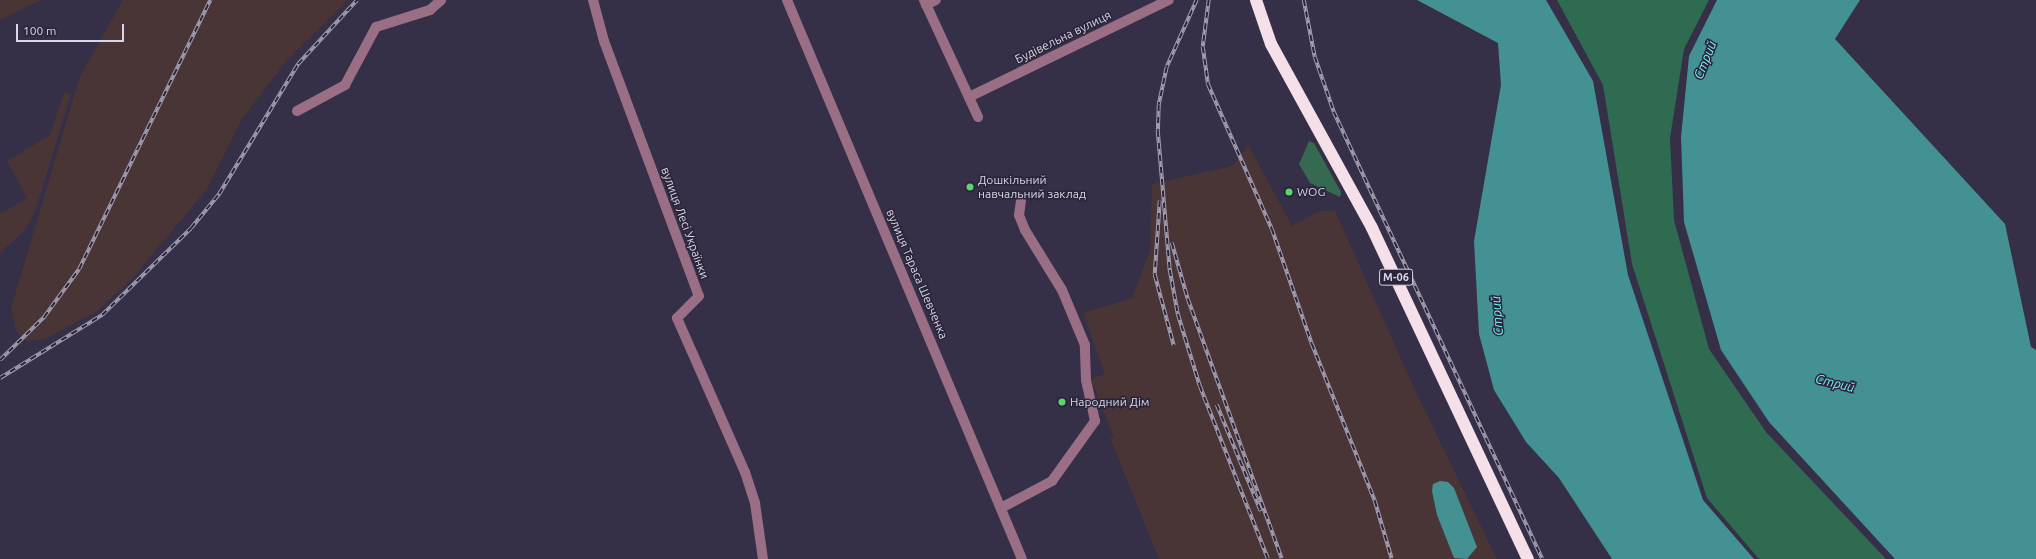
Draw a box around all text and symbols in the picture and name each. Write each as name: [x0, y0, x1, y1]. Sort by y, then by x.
street label: Будівельна вулиця: [1013, 7, 1113, 67]
scale bar: [18, 16, 126, 42]
text: 100 m: [23, 24, 56, 37]
water label: Стрий: [1690, 39, 1720, 81]
street label: вулиця Лесі Українки: [658, 165, 712, 281]
place label: Дошкільний навчальний заклад: [978, 173, 1086, 201]
marker: Дошкільний навчальний заклад: [965, 182, 975, 192]
place label: WOG: [1297, 185, 1325, 199]
marker: WOG: [1284, 187, 1294, 197]
street label: вулиця Тараса Шевченка: [883, 207, 951, 341]
road number: М-06: [1379, 268, 1413, 286]
water label: Стрий: [1488, 296, 1506, 336]
water label: Стрий: [1814, 371, 1856, 395]
place label: Народний Дім: [1070, 395, 1150, 409]
marker: Народний Дім: [1057, 397, 1067, 407]

